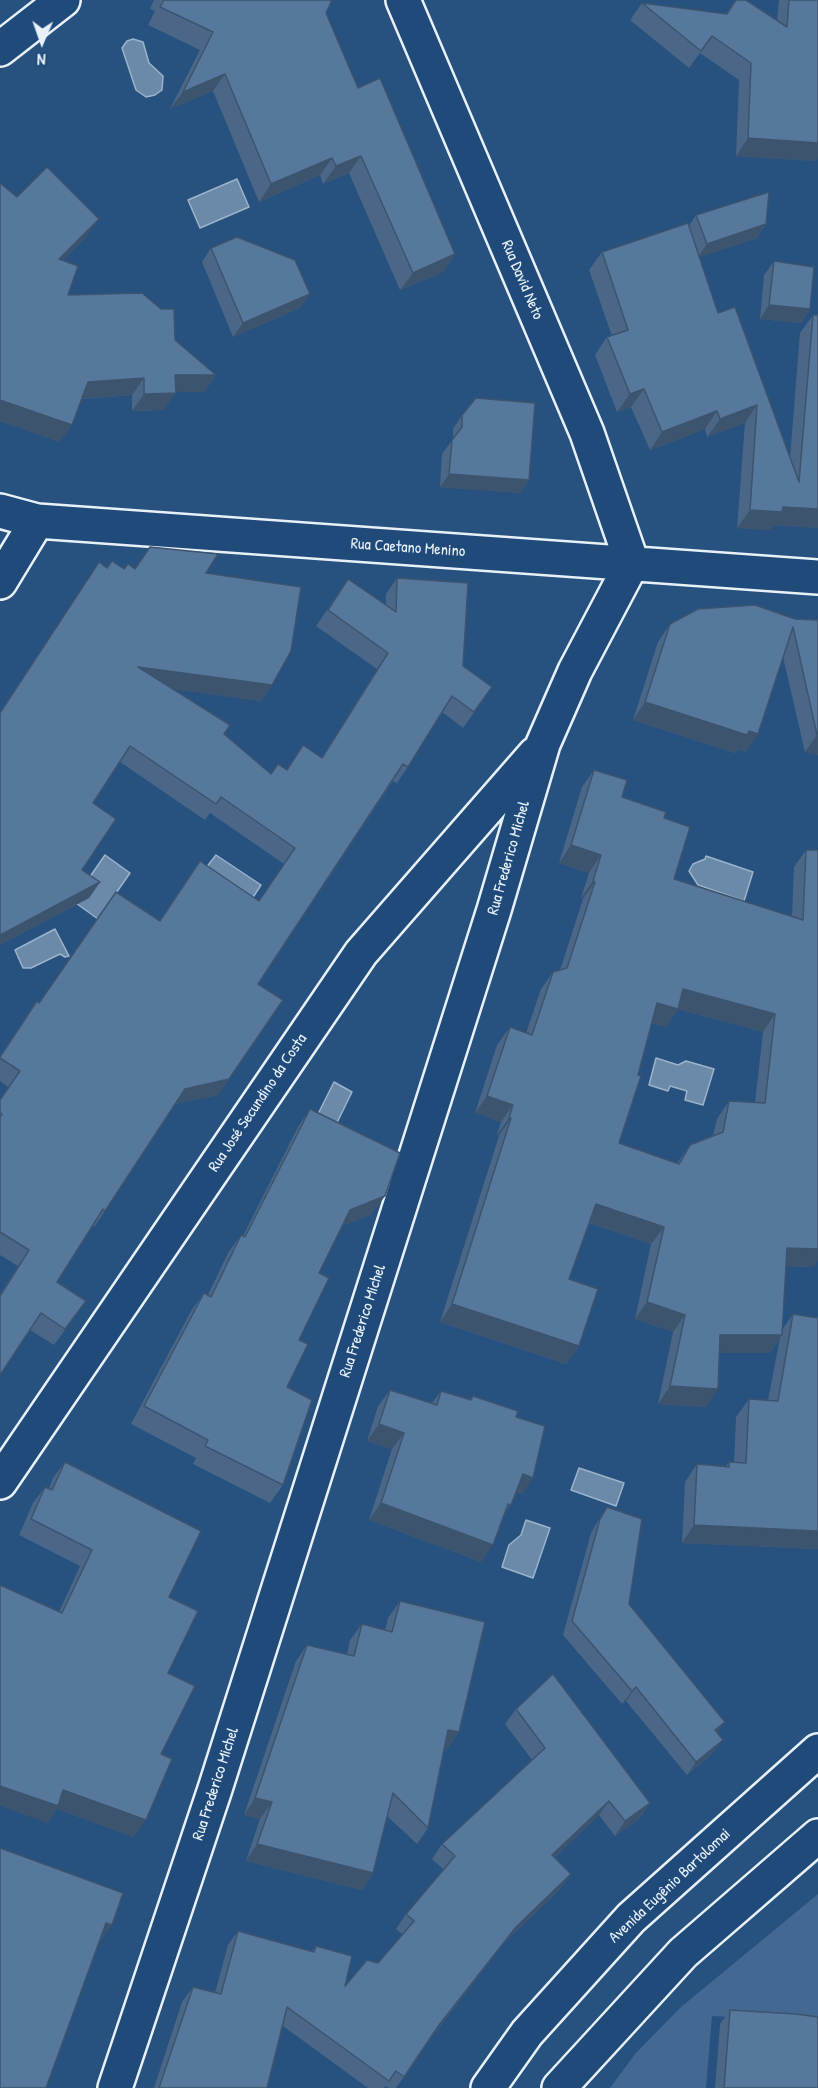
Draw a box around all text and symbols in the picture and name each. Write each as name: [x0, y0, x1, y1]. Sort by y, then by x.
north arrow: [12, 12, 72, 72]
text: N: [37, 49, 46, 71]
street label: Rua David Neto: [497, 237, 547, 323]
street label: Rua Caetano Menino: [350, 534, 466, 562]
street label: Rua Frederico Michel: [484, 799, 534, 917]
street label: Rua José Secundino da Costa: [205, 1030, 311, 1176]
street label: Rua Frederico Michel: [336, 1262, 390, 1380]
street label: Rua Frederico Michel: [189, 1725, 243, 1843]
street label: Avenida Eugênio Bartolomai: [605, 1825, 735, 1947]

